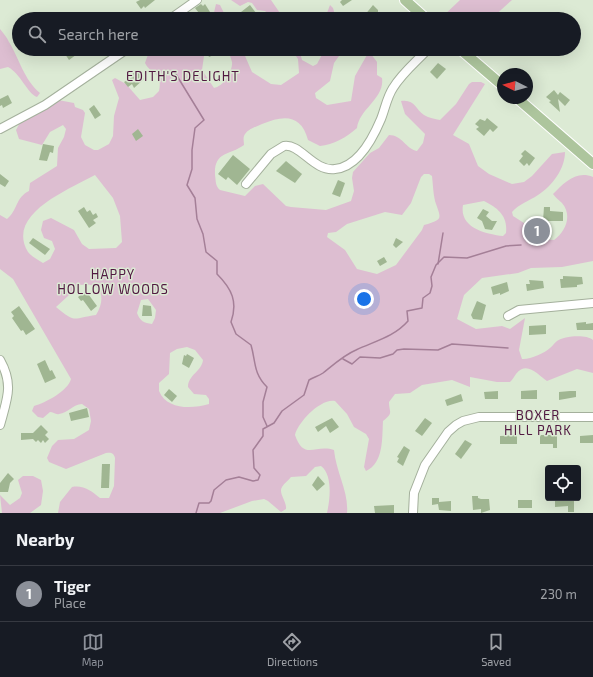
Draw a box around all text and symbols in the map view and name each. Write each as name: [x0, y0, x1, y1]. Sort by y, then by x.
search box: [12, 12, 581, 56]
icon: search: [26, 23, 48, 45]
text: Search here: [58, 25, 139, 43]
district label: EDITH'S DELIGHT: [126, 68, 240, 84]
north arrow: [497, 68, 533, 104]
pin: 1: [524, 216, 550, 246]
district label: HAPPY HOLLOW WOODS: [57, 266, 169, 297]
your location: [354, 289, 374, 309]
district label: BOXER HILL PARK: [504, 407, 572, 438]
map controls: [545, 465, 581, 501]
button: locate: [545, 465, 581, 501]
text: Nearby: [16, 529, 74, 549]
text: Tiger: [54, 577, 91, 595]
text: 1: [26, 586, 32, 602]
text: 230 m: [540, 586, 577, 602]
text: Place: [54, 595, 86, 611]
tab: Map: [82, 631, 104, 668]
tab: Directions: [267, 631, 318, 668]
tab: Saved: [481, 631, 511, 668]

